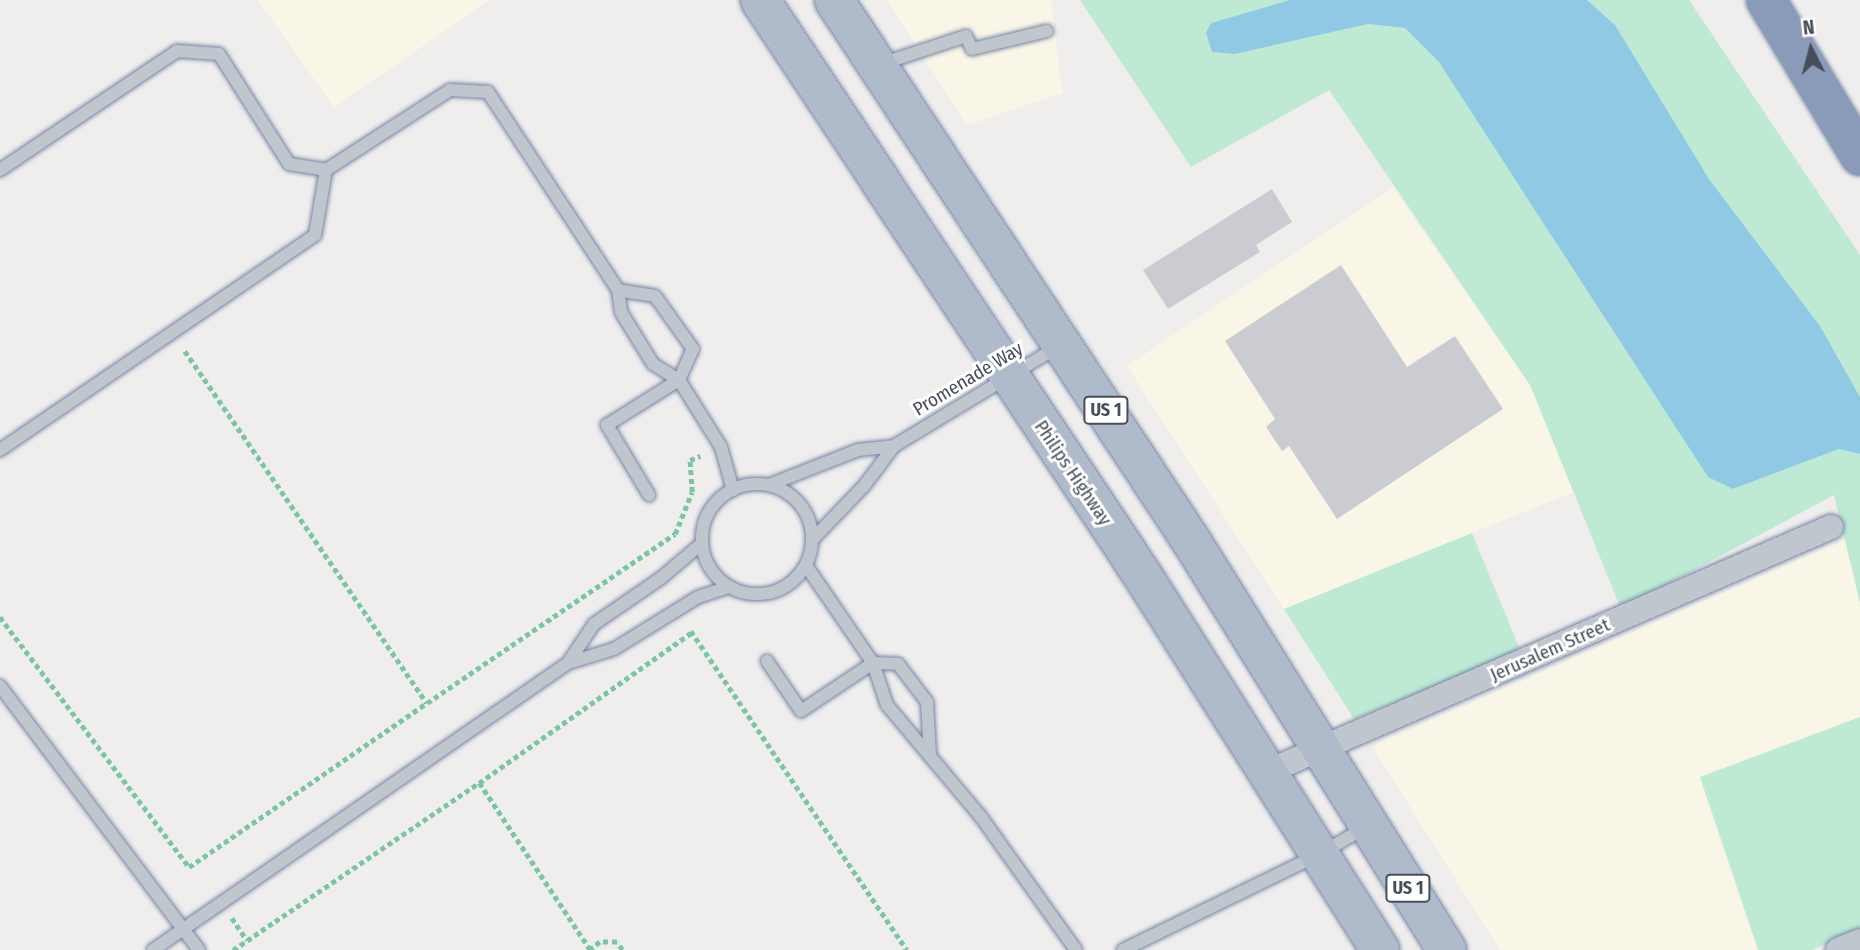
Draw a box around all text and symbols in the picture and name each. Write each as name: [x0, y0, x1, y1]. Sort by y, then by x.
north arrow: [1776, 14, 1846, 84]
text: N: [1802, 16, 1816, 40]
street label: Promenade Way: [909, 337, 1027, 421]
road number: US 1: [1083, 396, 1129, 424]
street label: Philips Highway: [1029, 416, 1117, 530]
street label: Jerusalem Street: [1487, 613, 1613, 687]
road number: US 1: [1385, 874, 1431, 903]

